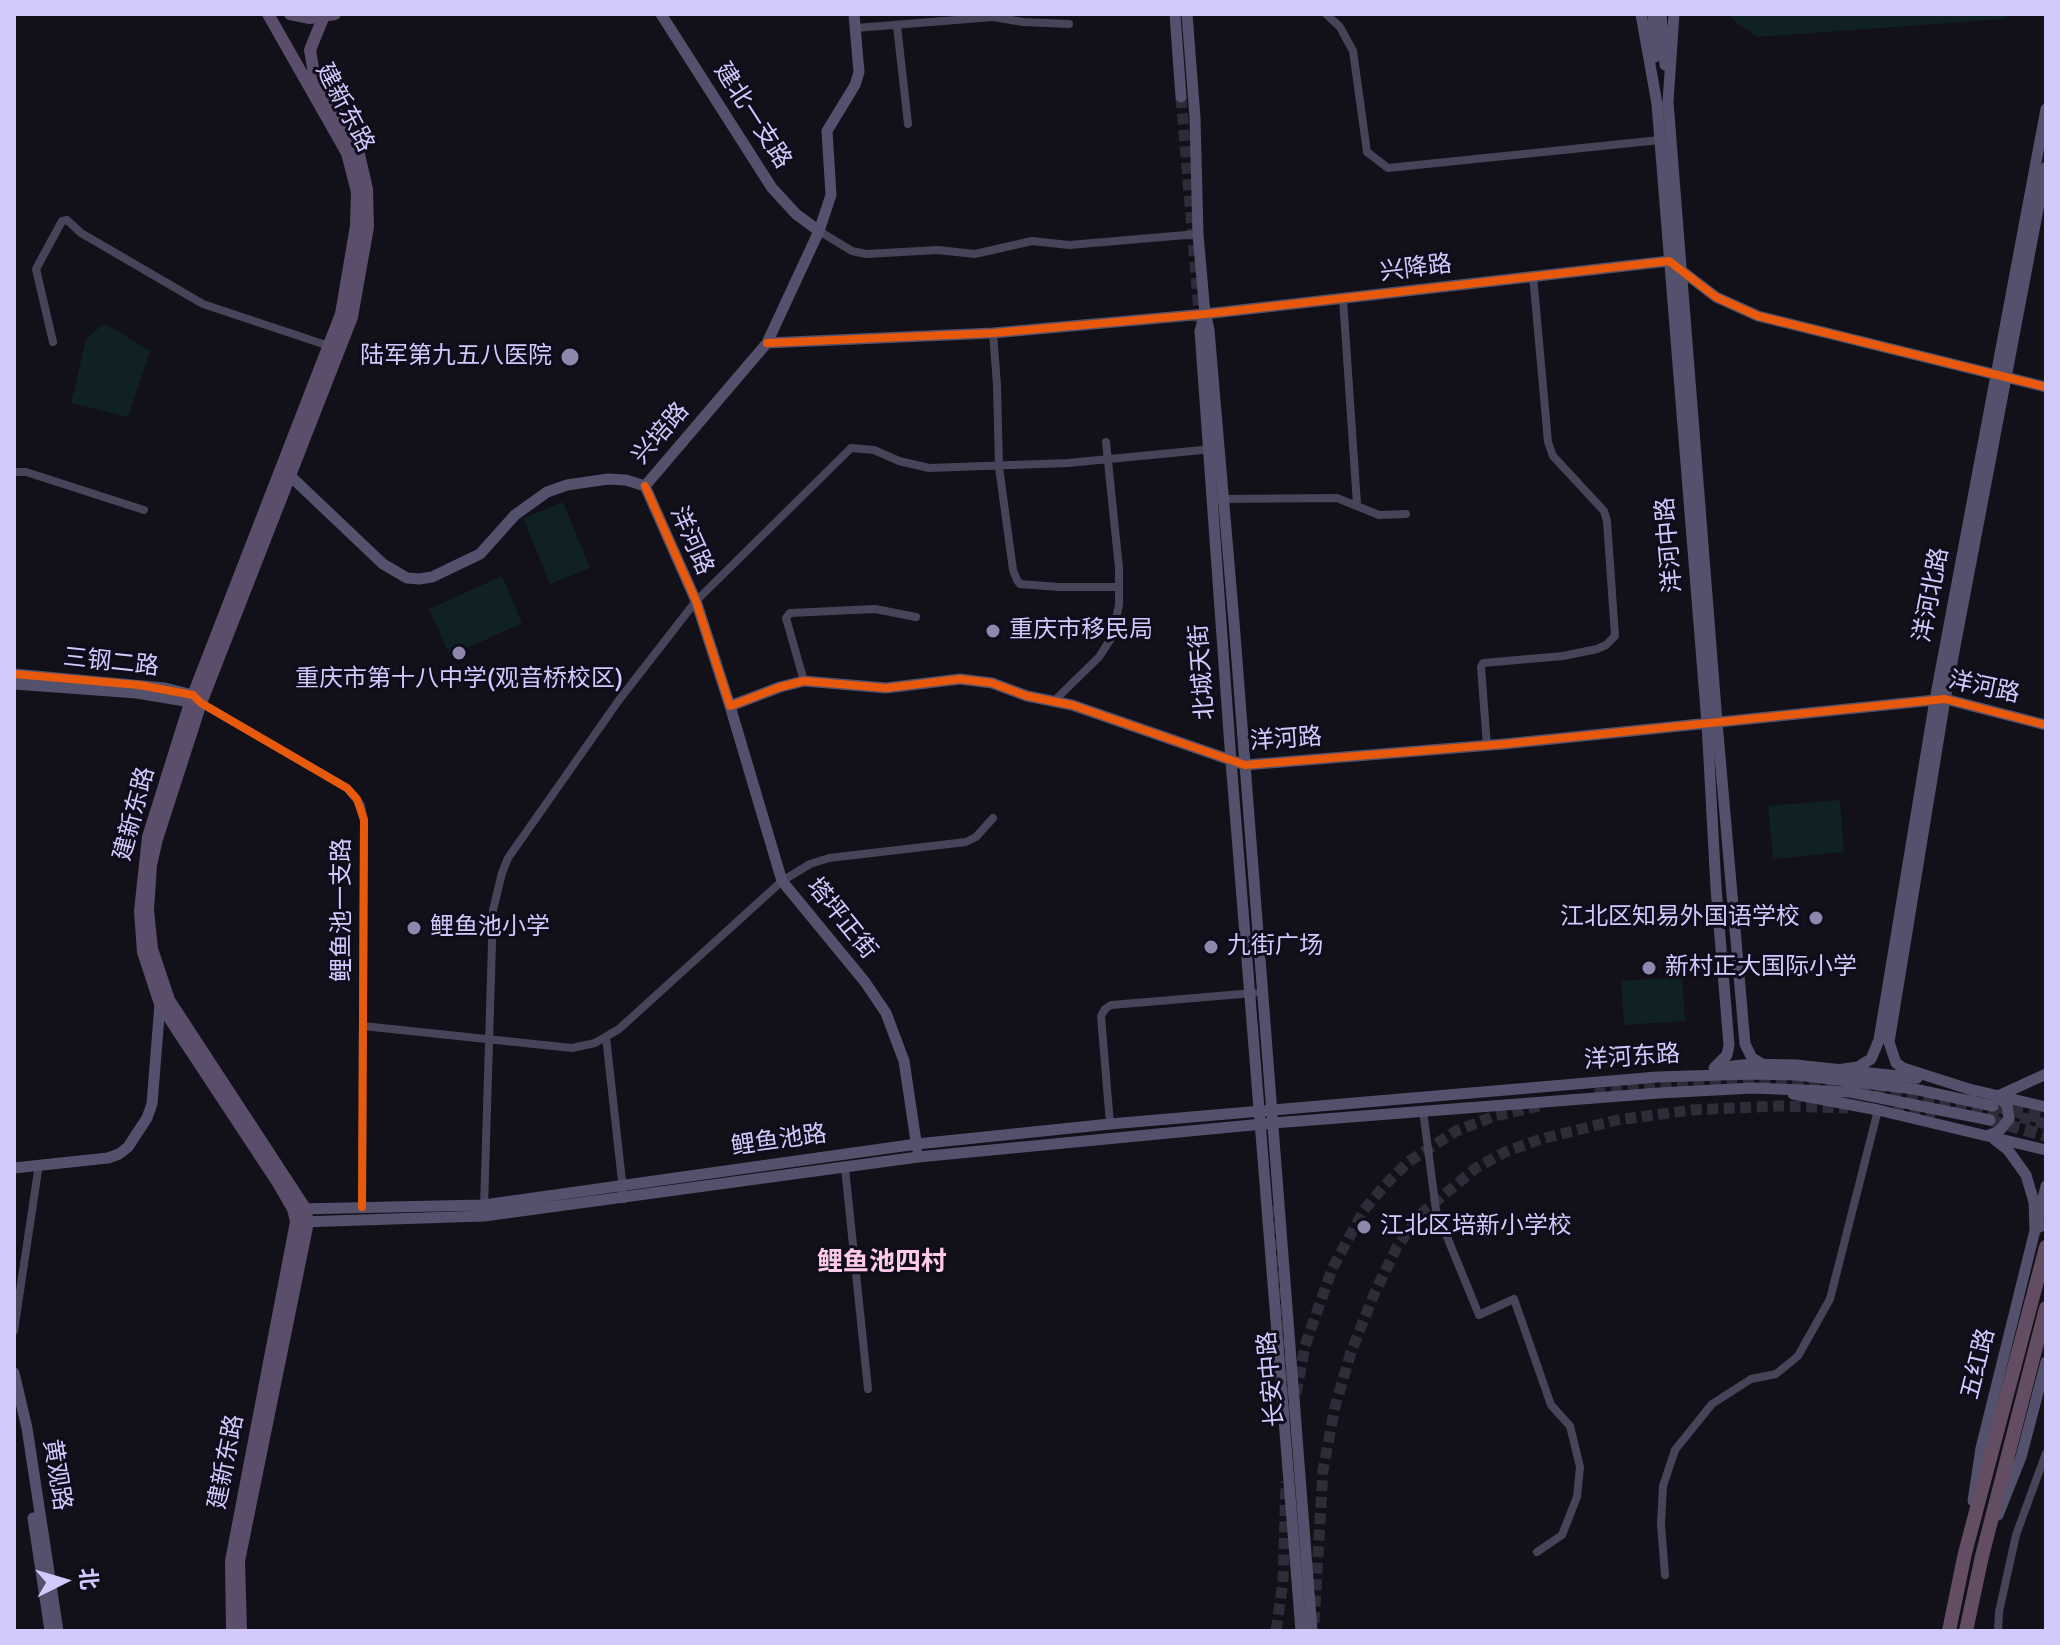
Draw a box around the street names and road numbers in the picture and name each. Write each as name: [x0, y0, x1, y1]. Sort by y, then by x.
street label: 建北一支路: [707, 58, 797, 174]
street label: 建新东路: [309, 59, 379, 157]
street label: 兴降路: [1379, 250, 1453, 288]
street label: 兴培路: [627, 397, 695, 471]
street label: 洋河中路: [1651, 496, 1689, 594]
street label: 洋河路: [663, 502, 719, 580]
street label: 洋河北路: [1909, 545, 1955, 645]
street label: 北城天街: [1185, 623, 1221, 721]
street label: 三钢二路: [62, 644, 160, 682]
street label: 洋河路: [1946, 666, 2022, 710]
street label: 洋河路: [1249, 723, 1323, 757]
street label: 建新东路: [109, 764, 161, 864]
street label: 鲤鱼池一支路: [329, 838, 357, 982]
street label: 塔坪正街: [800, 873, 882, 965]
street label: 洋河东路: [1583, 1040, 1681, 1076]
street label: 鲤鱼池路: [729, 1120, 829, 1162]
street label: 五红路: [1956, 1326, 2002, 1402]
street label: 长安中路: [1253, 1330, 1291, 1428]
street label: 建新东路: [204, 1412, 250, 1512]
street label: 黄观路: [36, 1437, 76, 1513]

